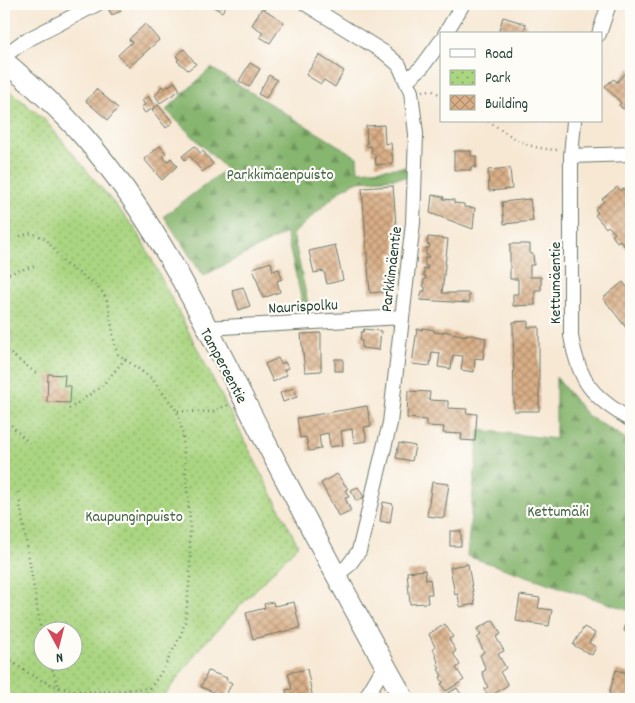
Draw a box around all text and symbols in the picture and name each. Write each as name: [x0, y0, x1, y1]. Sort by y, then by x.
legend: [440, 32, 602, 122]
text: Road: [485, 44, 513, 66]
text: Park: [485, 68, 511, 90]
text: Building: [485, 94, 528, 116]
park label: Parkkimäenpuisto: [226, 164, 334, 187]
street label: Parkkimäentie: [376, 225, 409, 313]
street label: Kettumäentie: [545, 242, 568, 324]
street label: Naurispolku: [268, 294, 339, 321]
street label: Tampereentie: [193, 324, 252, 408]
park label: Kettumäki: [527, 501, 589, 524]
park label: Kaupunginpuisto: [85, 506, 183, 529]
north arrow: [32, 620, 82, 670]
text: N: [55, 647, 64, 667]

